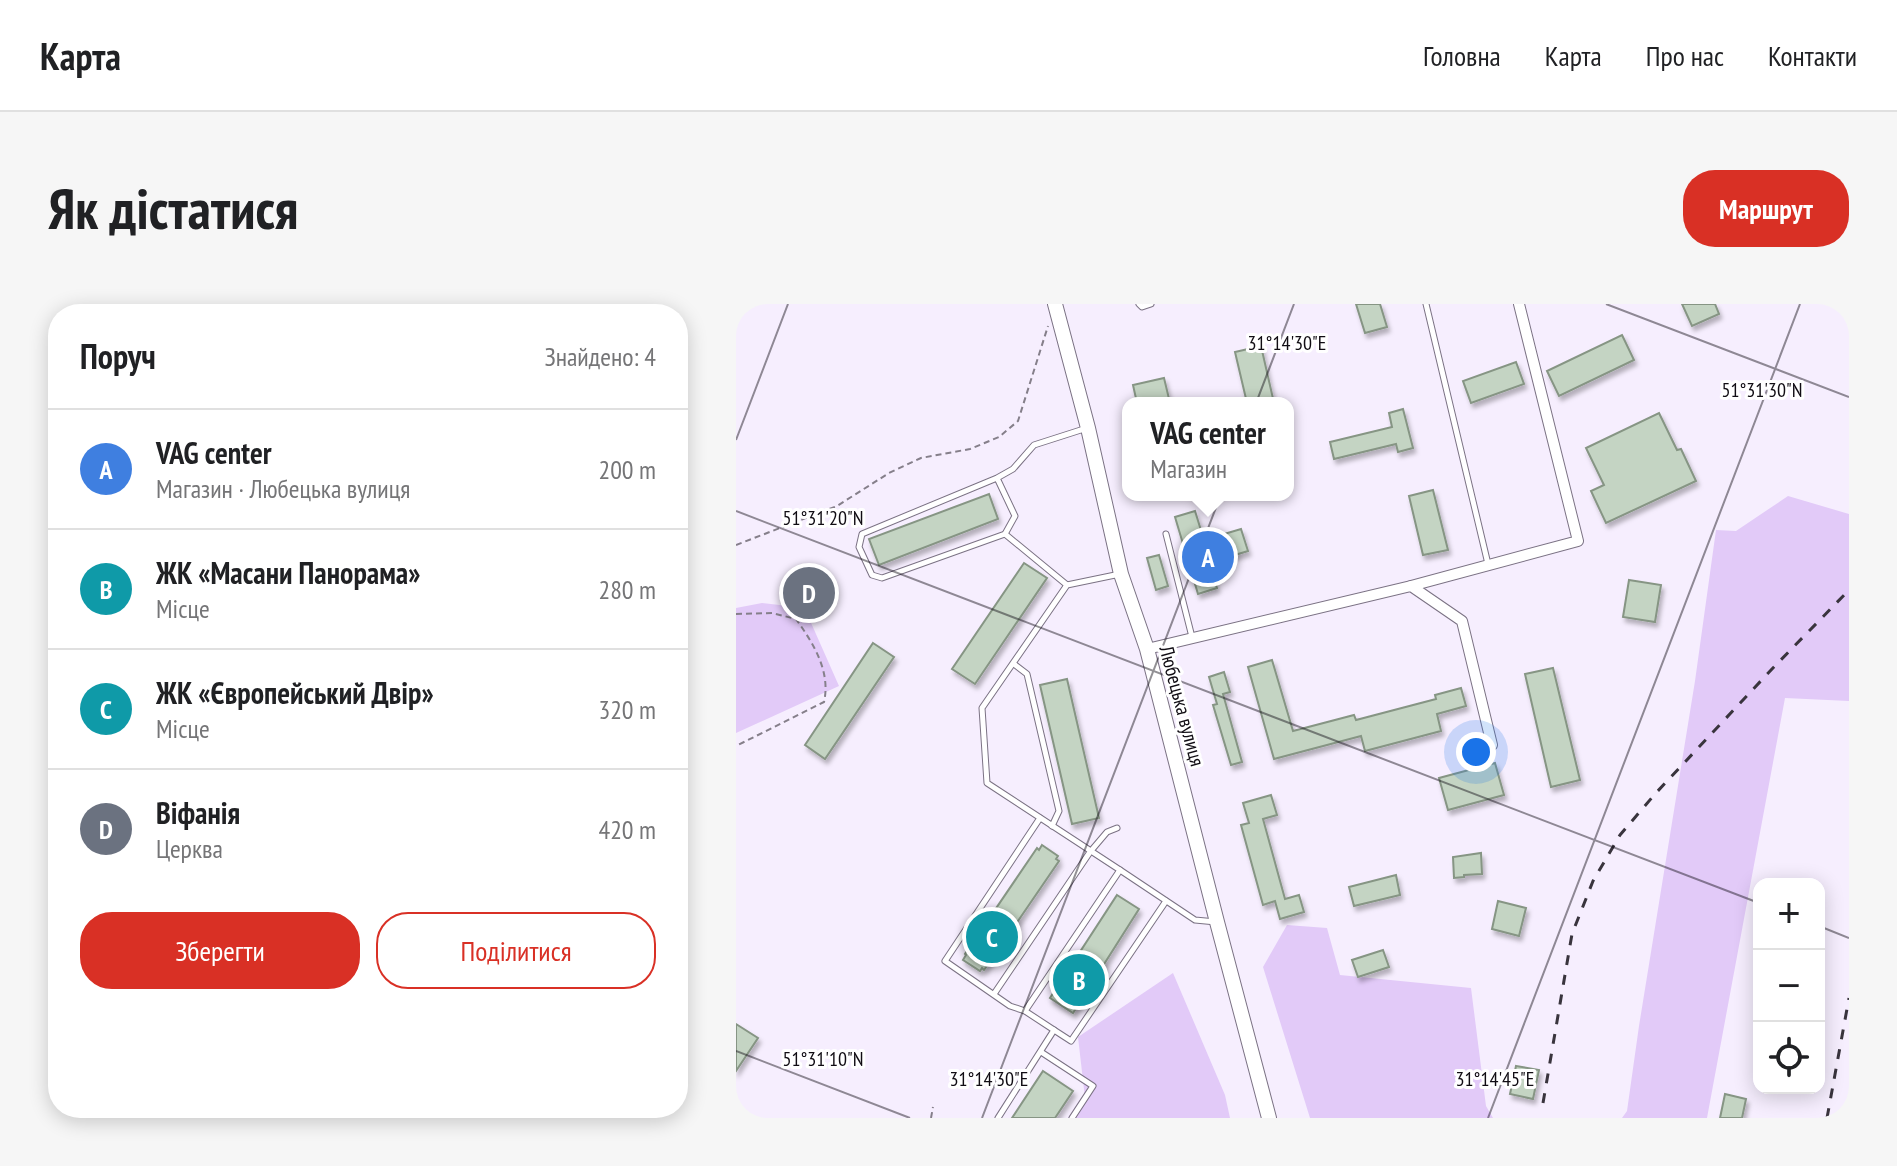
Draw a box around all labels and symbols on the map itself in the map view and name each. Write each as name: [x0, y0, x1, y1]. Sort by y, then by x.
text: 31°14'30"E: [1248, 330, 1326, 356]
text: 51°31'30"N: [1722, 377, 1802, 403]
text: 51°31'20"N: [783, 505, 863, 531]
pin: A: [1182, 527, 1234, 587]
pin: D: [783, 563, 835, 623]
street label: Любецька вулиця: [1153, 642, 1211, 769]
your location: [1456, 732, 1496, 772]
pin: C: [966, 907, 1018, 967]
pin: B: [1053, 950, 1105, 1010]
text: 51°31'10"N: [783, 1046, 863, 1072]
text: 31°14'30"E: [950, 1066, 1028, 1092]
text: 31°14'45"E: [1456, 1066, 1534, 1092]

